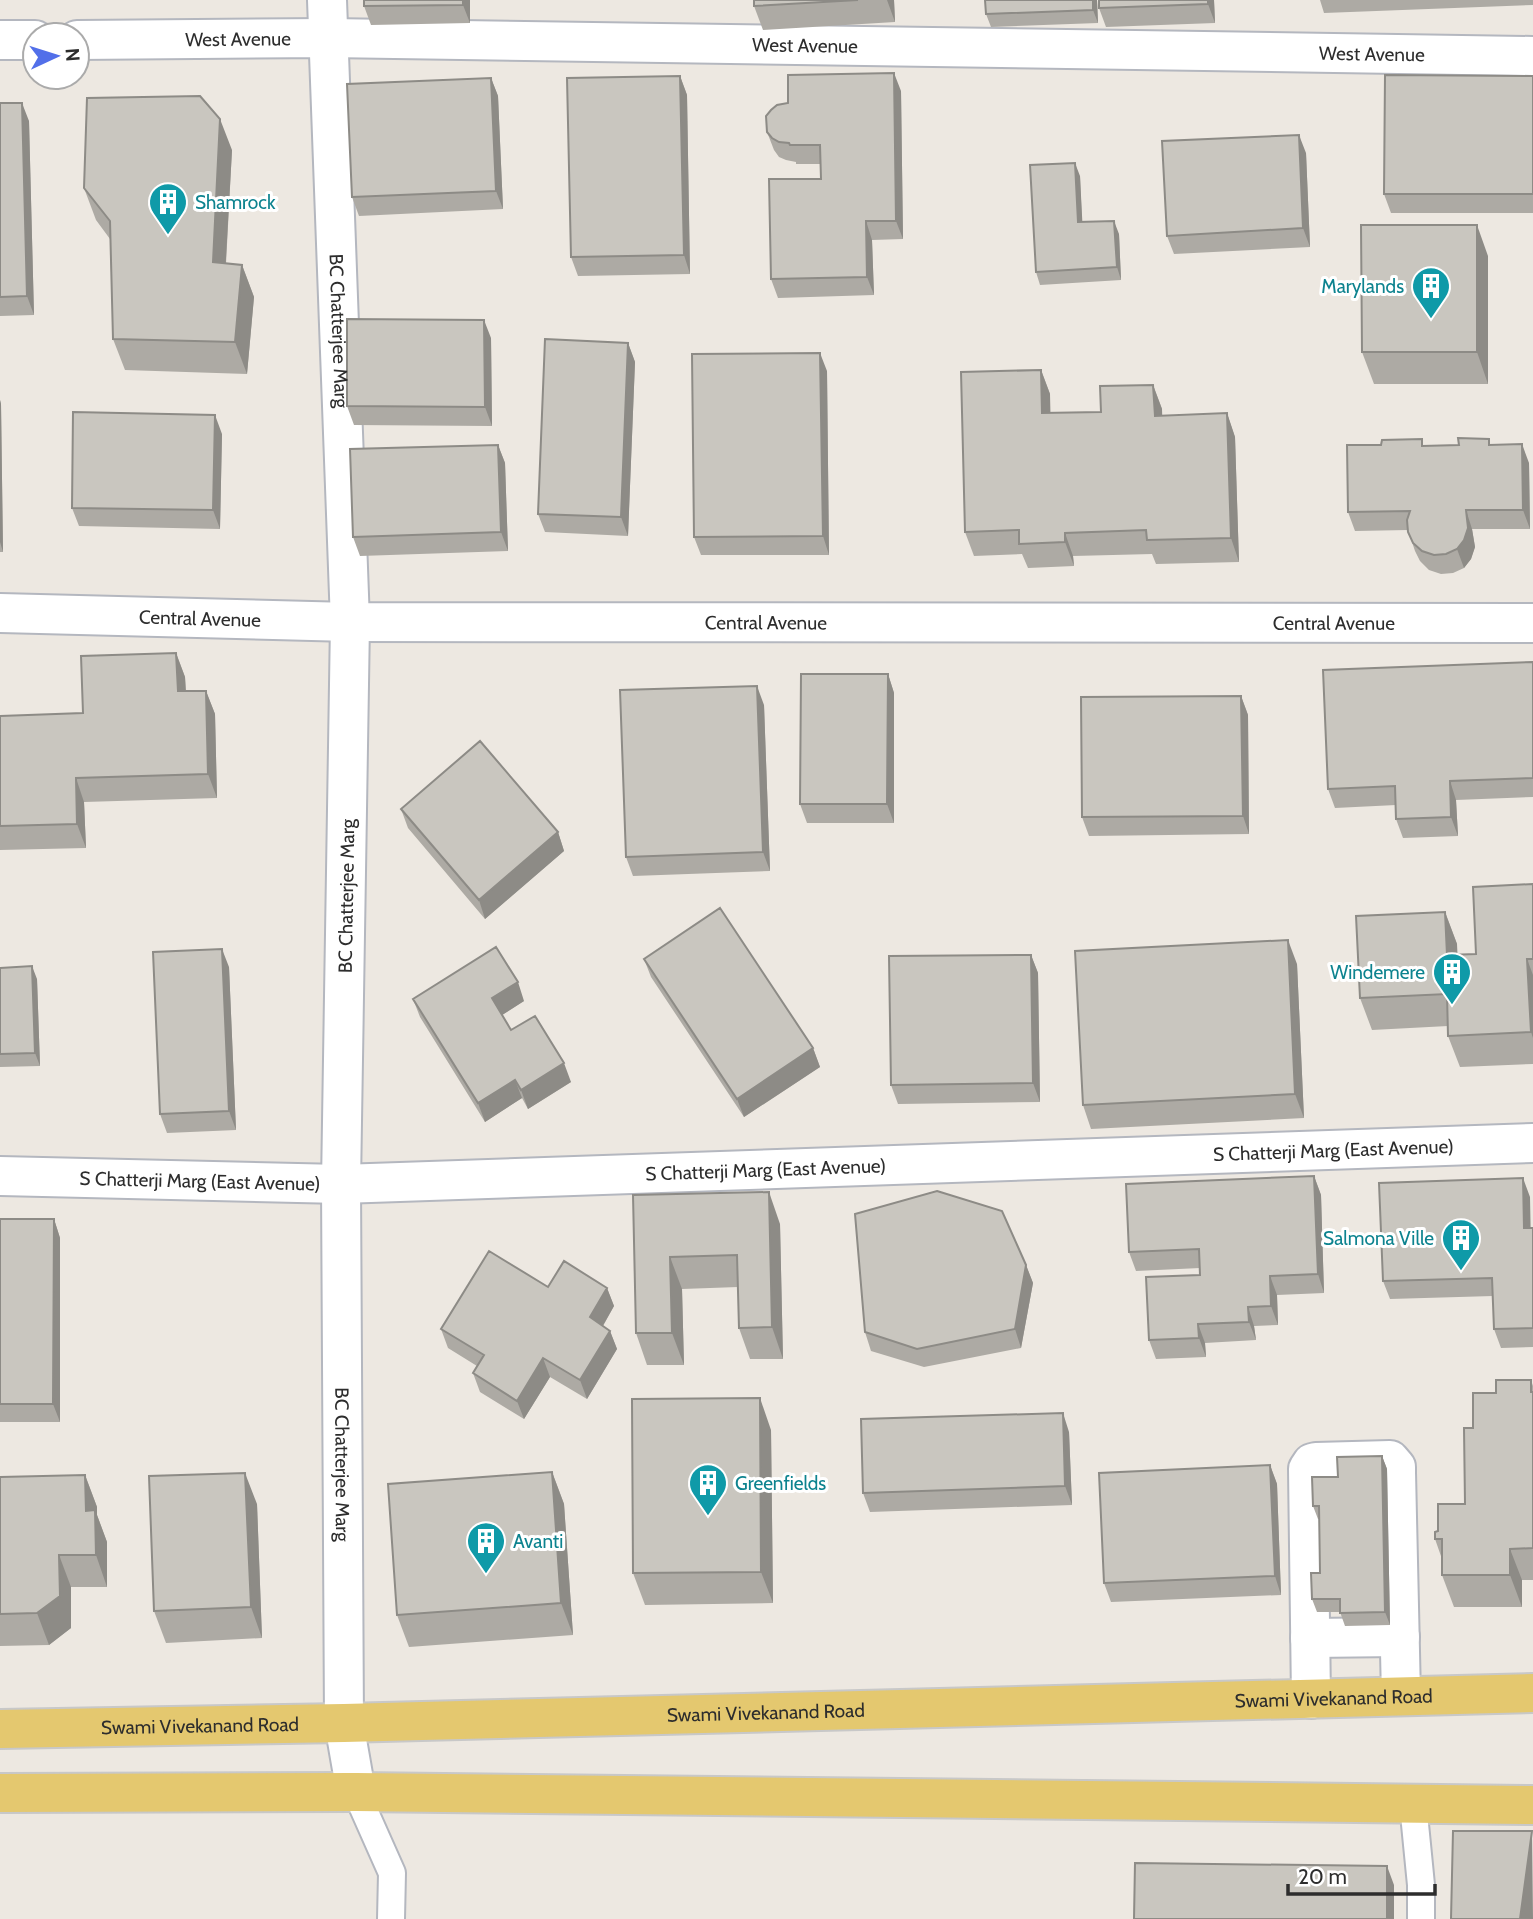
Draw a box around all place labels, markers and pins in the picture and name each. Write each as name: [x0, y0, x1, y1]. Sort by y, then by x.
building icon: Shamrock: [147, 181, 189, 236]
place label: Shamrock: [195, 191, 276, 214]
building icon: Marylands: [1410, 265, 1452, 320]
place label: Marylands: [1321, 275, 1404, 298]
building icon: Windemere: [1431, 951, 1473, 1006]
place label: Windemere: [1330, 961, 1425, 984]
building icon: Salmona Ville: [1440, 1217, 1482, 1272]
place label: Salmona Ville: [1323, 1227, 1434, 1250]
building icon: Greenfields: [687, 1462, 729, 1517]
place label: Greenfields: [735, 1472, 826, 1495]
building icon: Avanti: [465, 1520, 507, 1575]
place label: Avanti: [513, 1530, 563, 1553]

